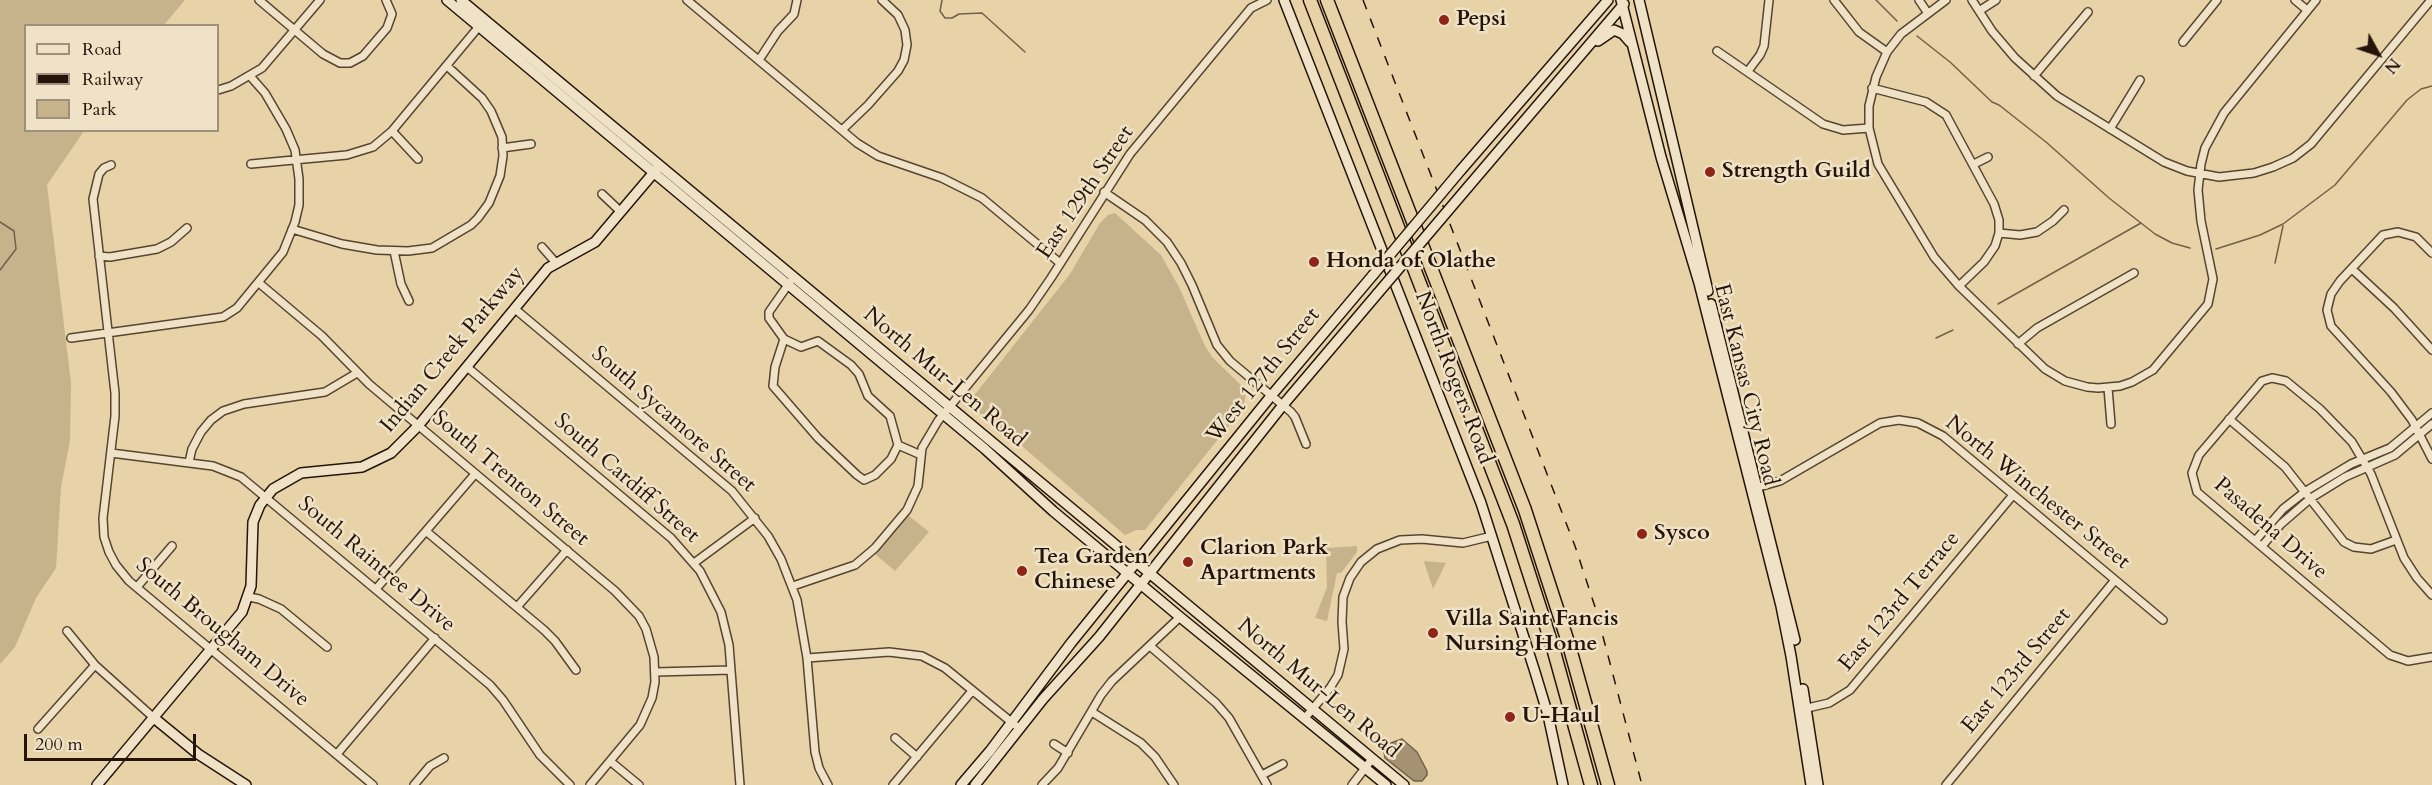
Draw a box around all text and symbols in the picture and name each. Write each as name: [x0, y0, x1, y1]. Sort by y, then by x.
place label: Pepsi: [1456, 7, 1507, 33]
marker: Pepsi: [1437, 13, 1451, 27]
legend: [24, 24, 219, 132]
north arrow: [2348, 24, 2408, 84]
text: Road: [82, 37, 122, 62]
text: N: [2379, 53, 2405, 78]
text: Railway: [82, 67, 144, 92]
text: Park: [82, 97, 117, 122]
street label: East 129th Street: [1032, 121, 1140, 265]
place label: Strength Guild: [1722, 159, 1871, 185]
marker: Strength Guild: [1703, 165, 1717, 179]
place label: Honda of Olathe: [1326, 249, 1496, 275]
marker: Honda of Olathe: [1307, 255, 1321, 269]
street label: Indian Creek Parkway: [376, 261, 530, 439]
street label: East Kansas City Road: [1707, 281, 1783, 489]
street label: North Rogers Road: [1408, 288, 1498, 468]
street label: North Mur-Len Road: [857, 302, 1031, 454]
street label: West 127th Street: [1201, 303, 1327, 449]
street label: South Sycamore Street: [585, 341, 761, 499]
street label: South Trenton Street: [426, 406, 594, 552]
street label: South Cardiff Street: [548, 409, 704, 549]
street label: North Winchester Street: [1939, 410, 2135, 576]
street label: Pasadena Drive: [2208, 472, 2332, 586]
street label: South Raintree Drive: [292, 491, 460, 639]
place label: Sysco: [1654, 521, 1710, 547]
marker: Sysco: [1635, 527, 1649, 541]
street label: East 123rd Terrace: [1834, 527, 1966, 677]
place label: Clarion Park Apartments: [1200, 536, 1329, 588]
place label: Tea Garden Chinese: [1034, 545, 1148, 596]
street label: South Brougham Drive: [130, 553, 314, 713]
marker: Clarion Park Apartments: [1181, 555, 1195, 569]
marker: Tea Garden Chinese: [1015, 564, 1029, 578]
street label: East 123rd Street: [1957, 603, 2077, 739]
place label: Villa Saint Fancis Nursing Home: [1445, 607, 1618, 658]
street label: North Mur-Len Road: [1231, 613, 1405, 765]
marker: Villa Saint Fancis Nursing Home: [1426, 626, 1440, 640]
place label: U-Haul: [1522, 704, 1600, 730]
marker: U-Haul: [1503, 710, 1517, 724]
scale bar: [27, 722, 200, 760]
text: 200 m: [35, 732, 83, 757]

